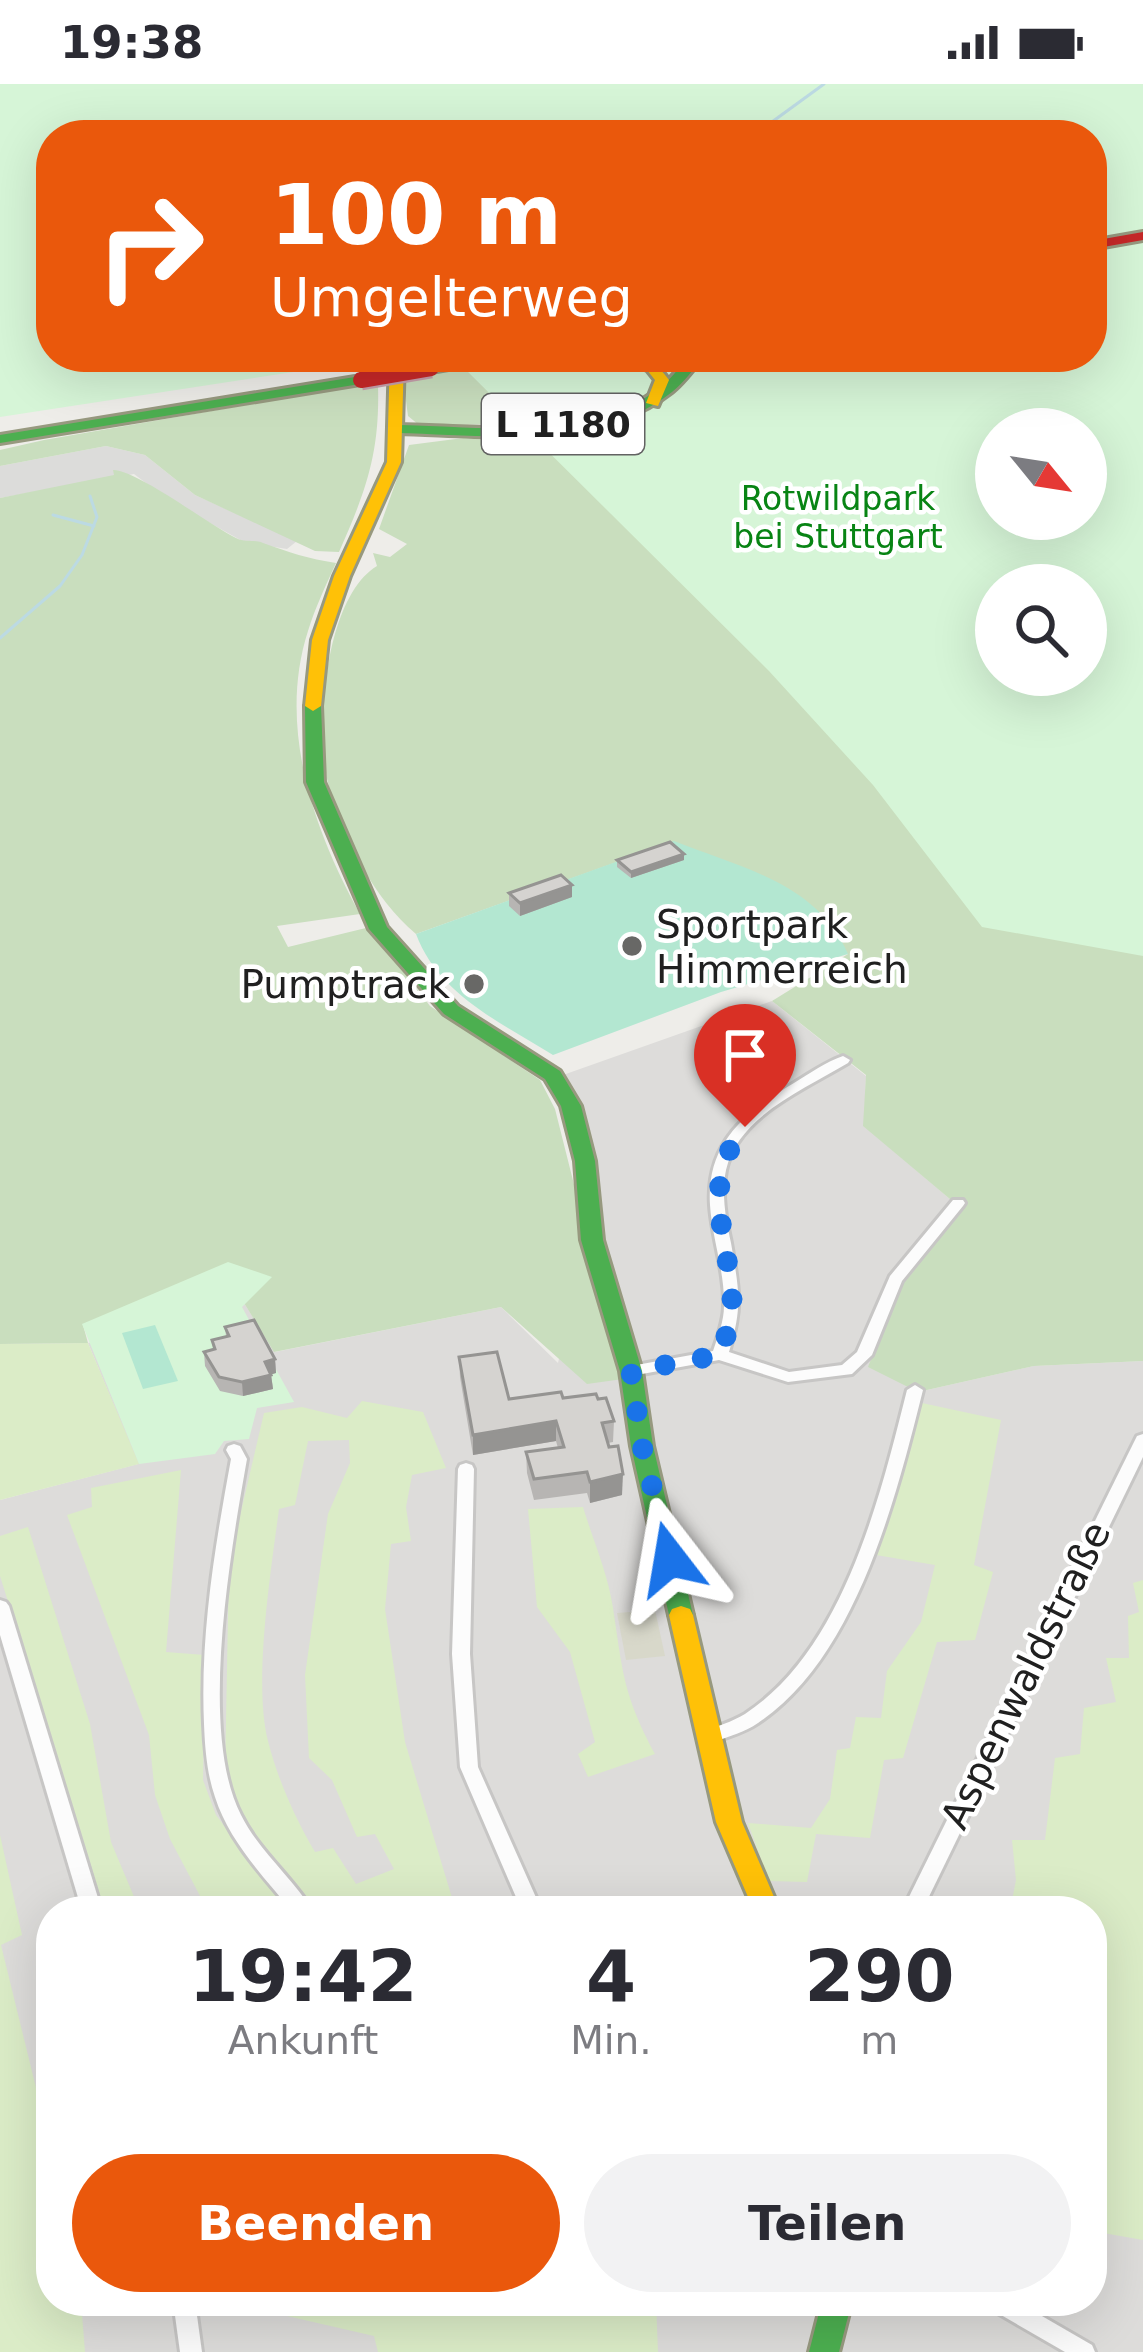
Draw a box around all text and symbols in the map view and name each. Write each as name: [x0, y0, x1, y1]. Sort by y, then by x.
text: 19:38: [60, 16, 203, 69]
text: 100 m: [270, 166, 562, 264]
icon: right: [72, 168, 228, 324]
text: Umgelterweg: [270, 266, 633, 329]
road number: L 1180: [482, 394, 644, 454]
north arrow: [975, 408, 1107, 540]
map controls: [975, 408, 1107, 696]
park label: Rotwildpark bei Stuttgart: [733, 479, 943, 556]
button: search: [975, 564, 1107, 696]
place label: Sportpark Himmerreich: [656, 902, 908, 992]
marker: Sportpark Himmerreich: [619, 933, 645, 959]
place label: Pumptrack: [240, 962, 450, 1007]
marker: Pumptrack: [461, 971, 487, 997]
pin: [694, 1004, 796, 1127]
icon: arrive: [712, 1022, 778, 1088]
position arrow: [607, 1496, 733, 1622]
street label: Aspenwaldstraße: [932, 1514, 1119, 1836]
text: 19:42: [188, 1934, 418, 2018]
text: 4: [586, 1934, 636, 2018]
text: 290: [804, 1934, 955, 2018]
text: Ankunft: [228, 2018, 378, 2063]
text: Min.: [570, 2018, 652, 2063]
text: m: [860, 2018, 898, 2063]
button: Beenden: [72, 2154, 560, 2292]
button: Teilen: [584, 2154, 1071, 2292]

